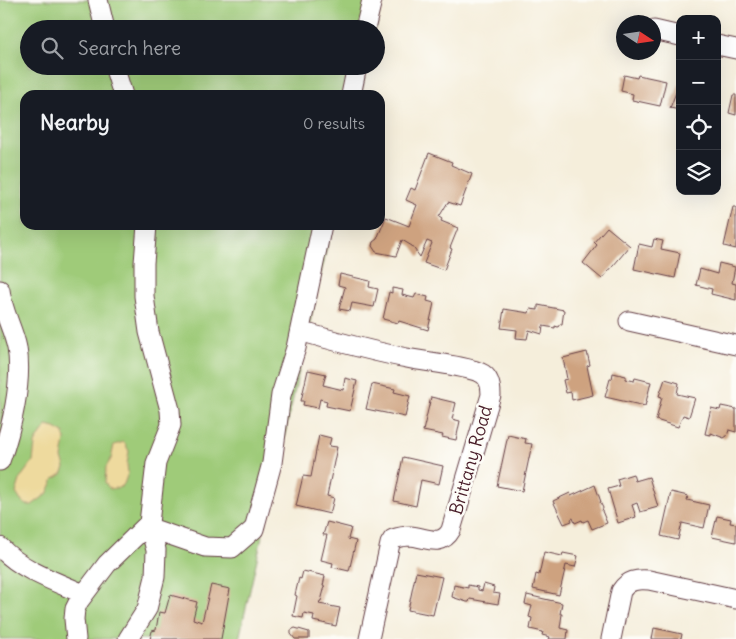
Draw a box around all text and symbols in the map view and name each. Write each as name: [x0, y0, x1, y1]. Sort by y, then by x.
north arrow: [616, 15, 661, 60]
map controls: [676, 15, 721, 195]
button: +: [676, 15, 721, 60]
search box: [20, 20, 385, 75]
icon: search: [38, 34, 66, 62]
text: Search here: [78, 36, 181, 60]
button: −: [676, 60, 721, 105]
button: locate: [676, 105, 721, 150]
text: Nearby: [40, 109, 110, 136]
text: 0 results: [303, 113, 365, 133]
button: layers: [676, 150, 721, 195]
street label: Brittany Road: [444, 402, 497, 517]

